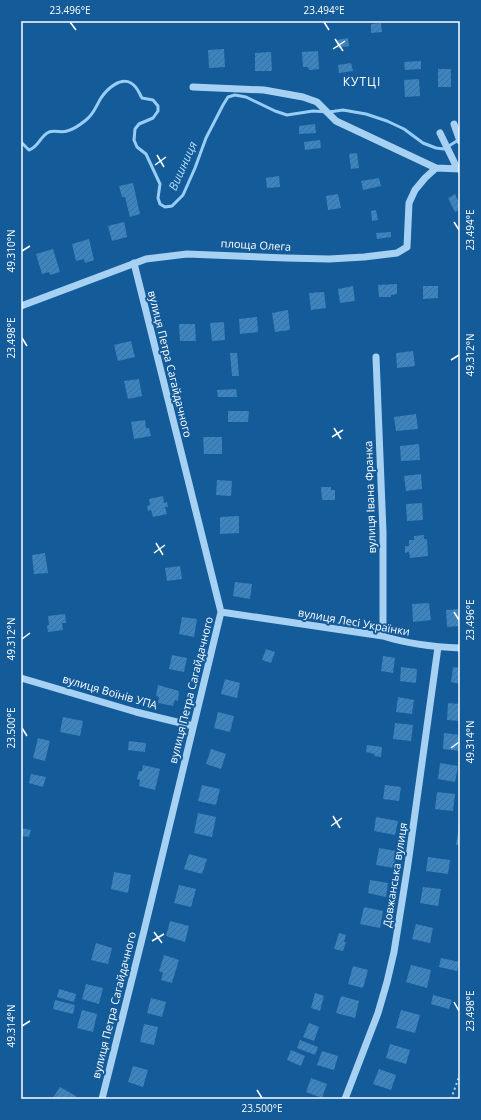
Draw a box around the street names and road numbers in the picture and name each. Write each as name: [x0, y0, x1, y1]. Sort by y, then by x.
street label: площа Олега: [220, 235, 292, 254]
street label: вулиця Петра Сагайдачного: [145, 289, 196, 439]
street label: вулиця Івана Франка: [360, 440, 379, 554]
street label: вулиця Лесі Українки: [297, 604, 411, 639]
street label: вулиця Петра Сагайдачного: [165, 614, 216, 765]
street label: вулиця Воїнів УПА: [61, 671, 159, 712]
street label: Довжанська вулиця: [379, 821, 410, 929]
street label: вулиця Петра Сагайдачного: [88, 929, 139, 1080]

